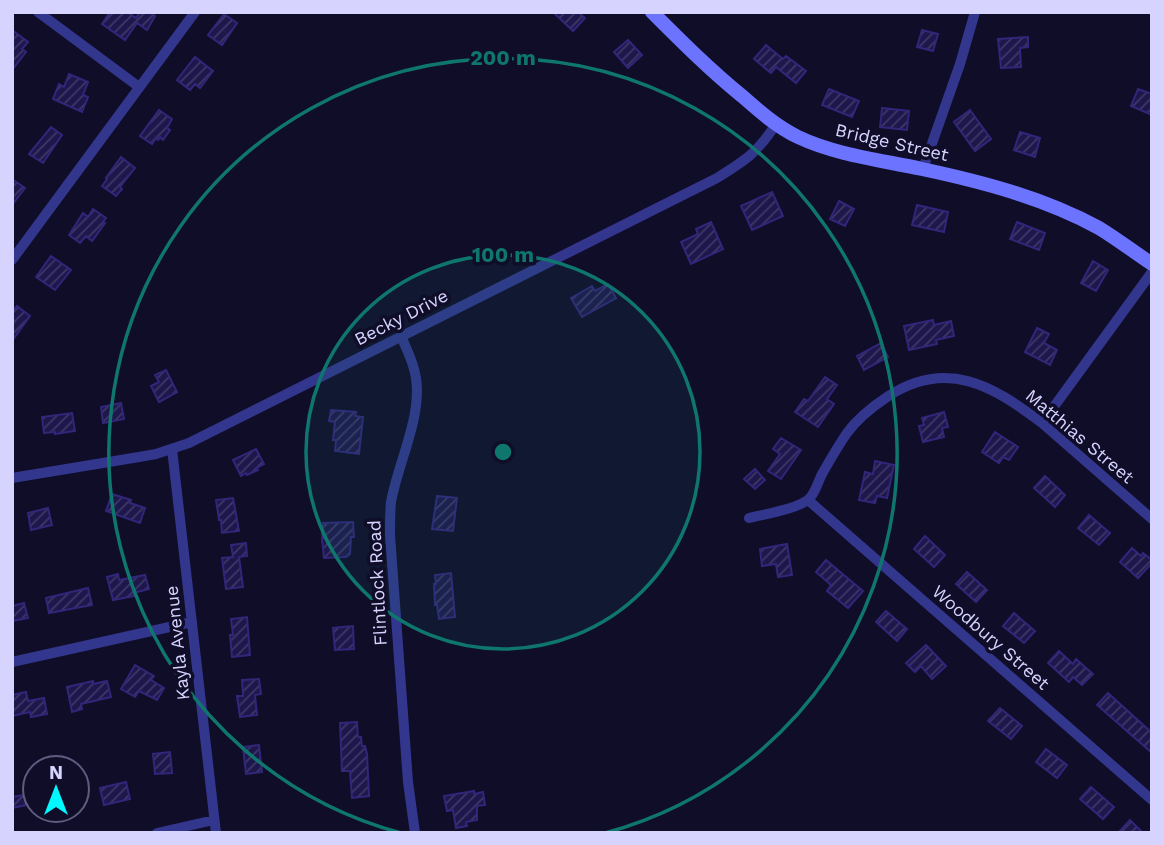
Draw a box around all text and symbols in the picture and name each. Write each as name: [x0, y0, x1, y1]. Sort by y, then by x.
text: 200 m: [470, 45, 536, 70]
street label: Bridge Street: [833, 119, 951, 165]
text: 100 m: [472, 242, 534, 267]
street label: Becky Drive: [351, 284, 451, 350]
street label: Matthias Street: [1022, 385, 1139, 488]
centre of rings: [491, 440, 515, 464]
street label: Flintlock Road: [363, 519, 391, 647]
street label: Woodbury Street: [928, 580, 1054, 694]
street label: Kayla Avenue: [161, 585, 193, 701]
north arrow: [21, 754, 91, 824]
text: N: [49, 761, 63, 784]

